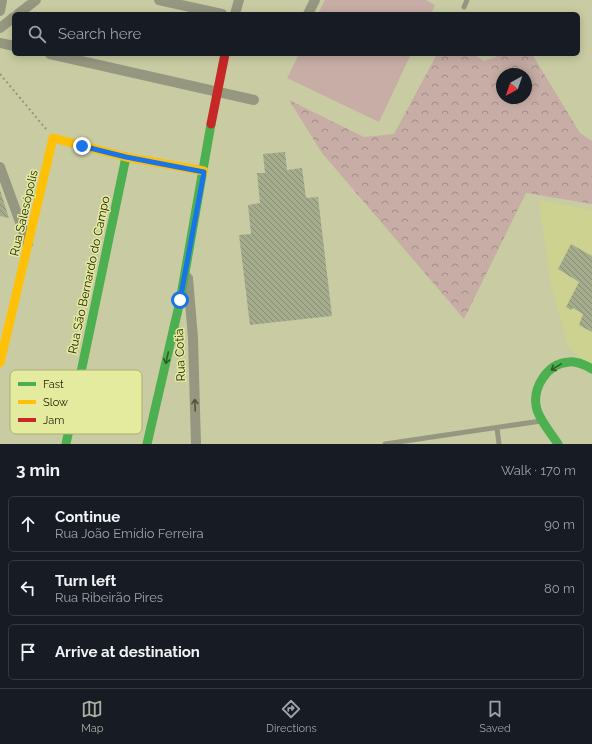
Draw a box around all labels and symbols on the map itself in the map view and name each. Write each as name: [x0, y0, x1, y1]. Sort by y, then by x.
north arrow: [496, 68, 532, 104]
route end: [73, 137, 91, 155]
street label: Rua Salesópolis: [7, 168, 41, 257]
street label: Rua São Bernardo do Campo: [65, 195, 113, 355]
route start: [171, 291, 189, 309]
street label: Rua Cotia: [172, 328, 188, 382]
one-way arrow: [162, 351, 170, 364]
one-way arrow: [550, 363, 562, 371]
legend: [10, 370, 142, 434]
text: Fast: [43, 378, 64, 391]
text: Slow: [43, 396, 68, 409]
one-way arrow: [191, 399, 199, 412]
text: Jam: [43, 414, 64, 427]

